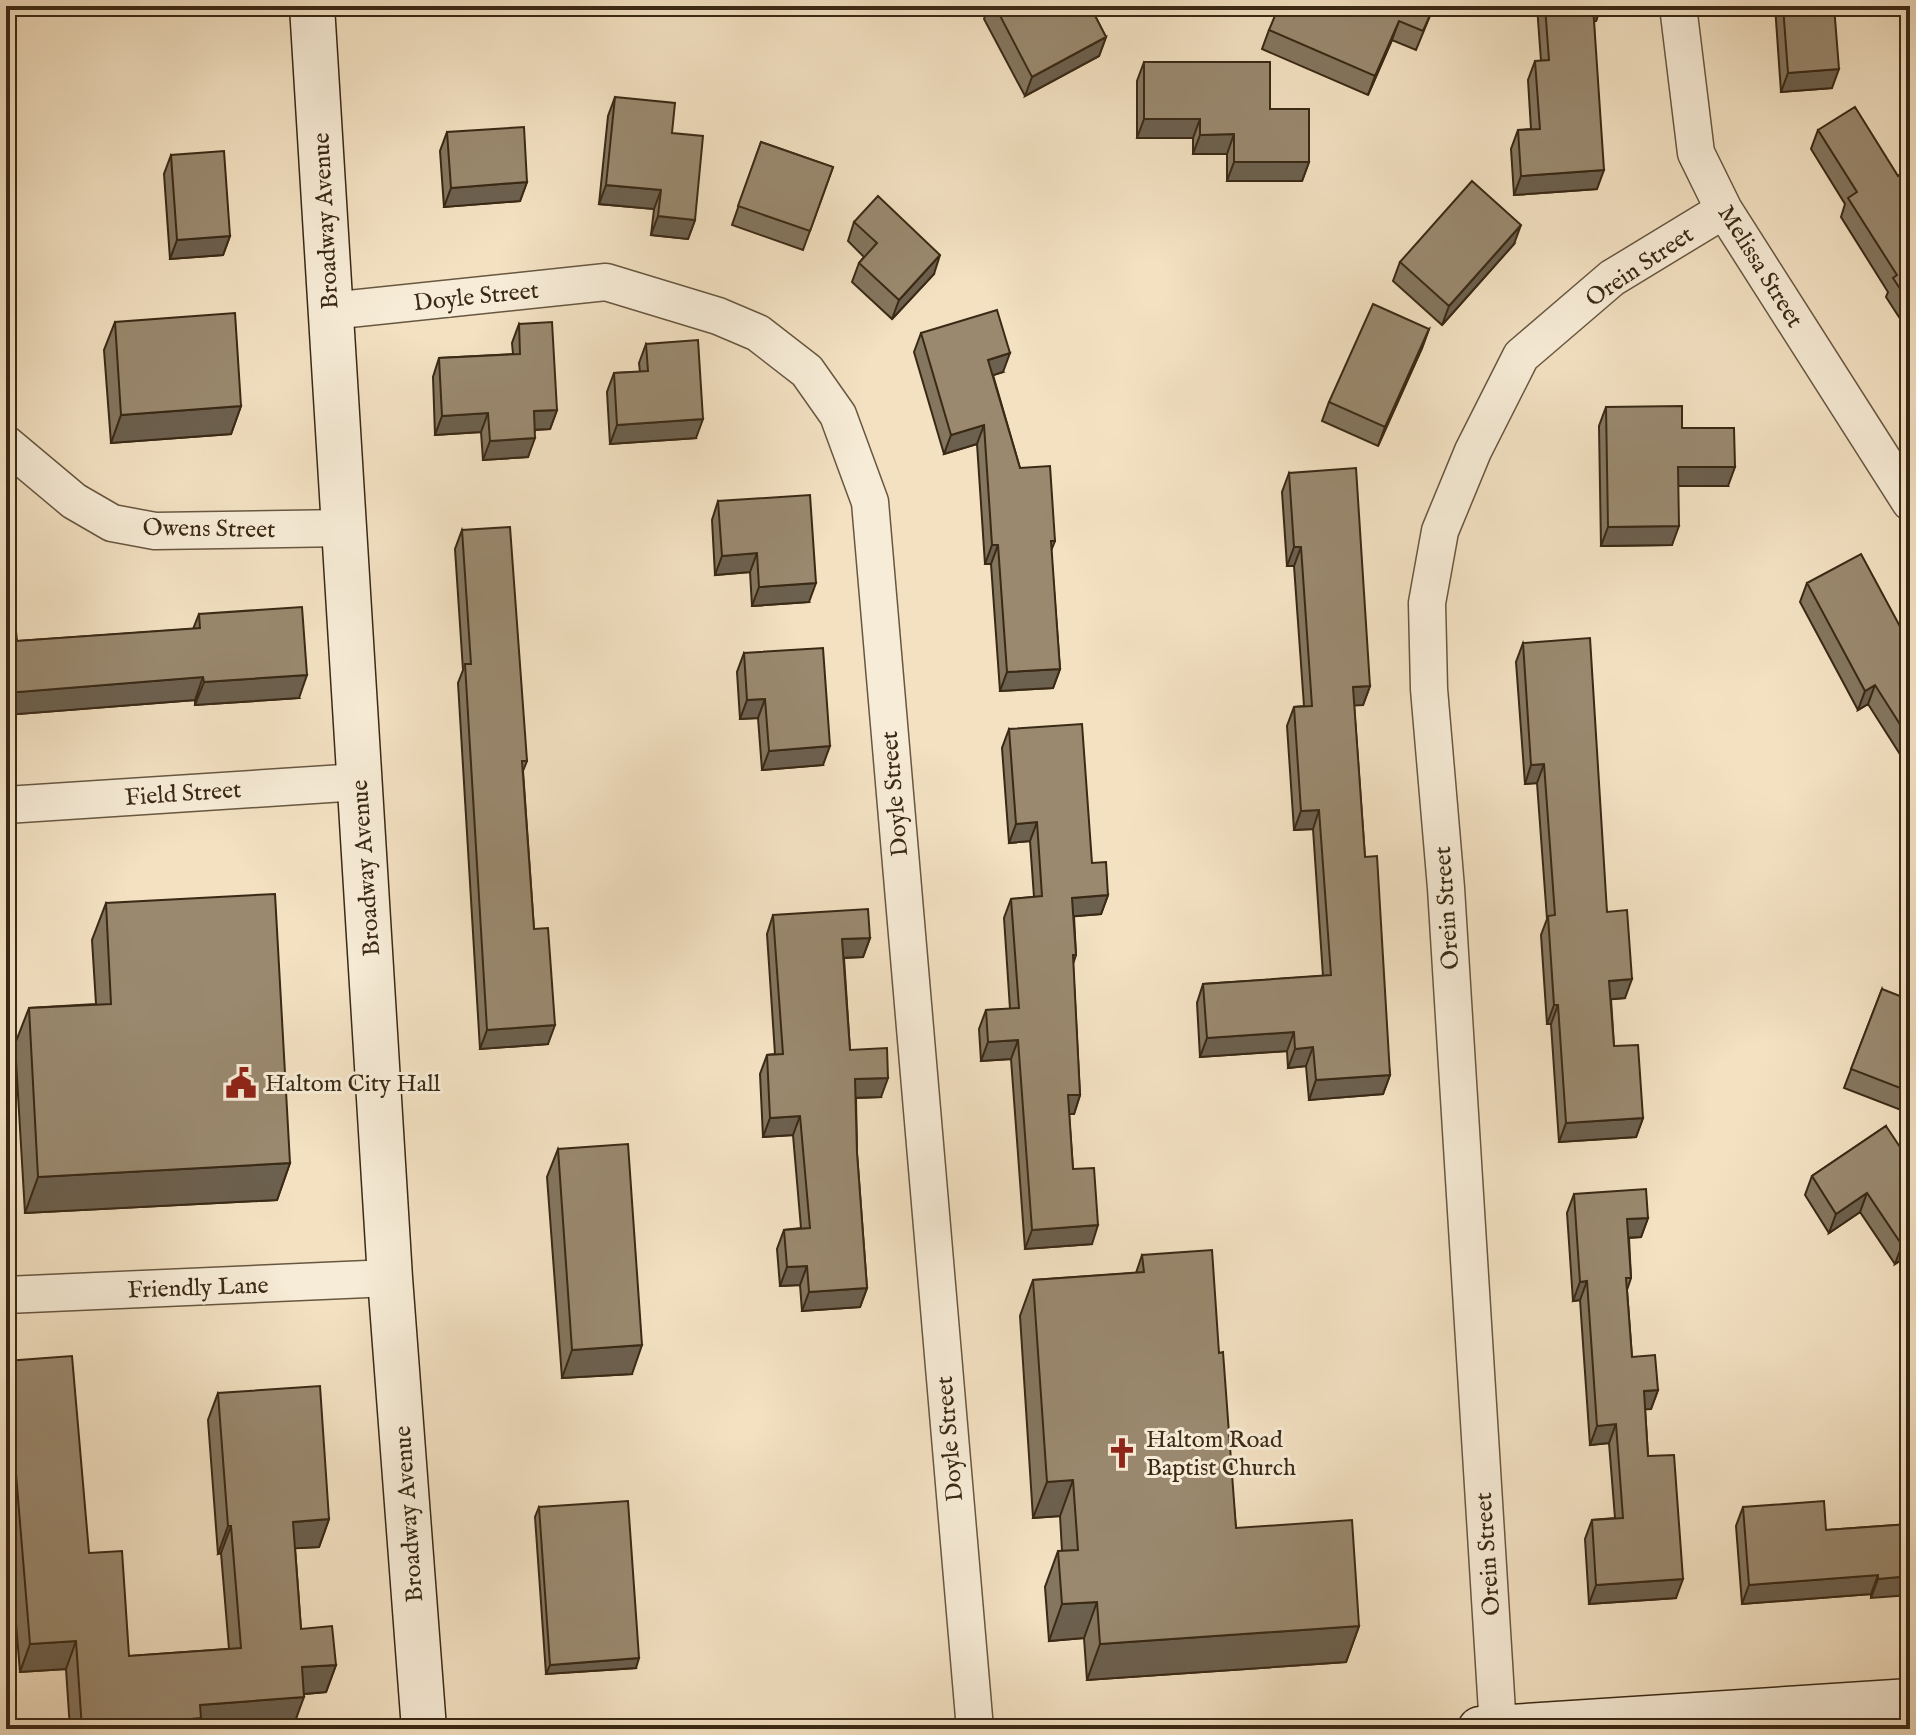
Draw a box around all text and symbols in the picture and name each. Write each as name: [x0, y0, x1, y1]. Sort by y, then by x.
street label: Broadway Avenue: [306, 132, 347, 310]
street label: Melissa Street: [1710, 200, 1810, 334]
street label: Orein Street: [1580, 220, 1700, 315]
street label: Doyle Street: [412, 275, 540, 319]
street label: Owens Street: [142, 513, 276, 546]
street label: Doyle Street: [875, 730, 916, 858]
street label: Field Street: [124, 775, 242, 814]
street label: Broadway Avenue: [345, 779, 388, 957]
street label: Orein Street: [1428, 845, 1467, 971]
public building icon: Haltom City Hall: [224, 1066, 258, 1100]
place label: Haltom City Hall: [265, 1069, 441, 1100]
street label: Friendly Lane: [127, 1271, 269, 1306]
street label: Doyle Street: [930, 1375, 971, 1503]
street label: Broadway Avenue: [388, 1425, 431, 1603]
place label: Haltom Road Baptist Church: [1146, 1425, 1296, 1484]
church icon: Haltom Road Baptist Church: [1105, 1436, 1139, 1470]
street label: Orein Street: [1469, 1491, 1508, 1617]

